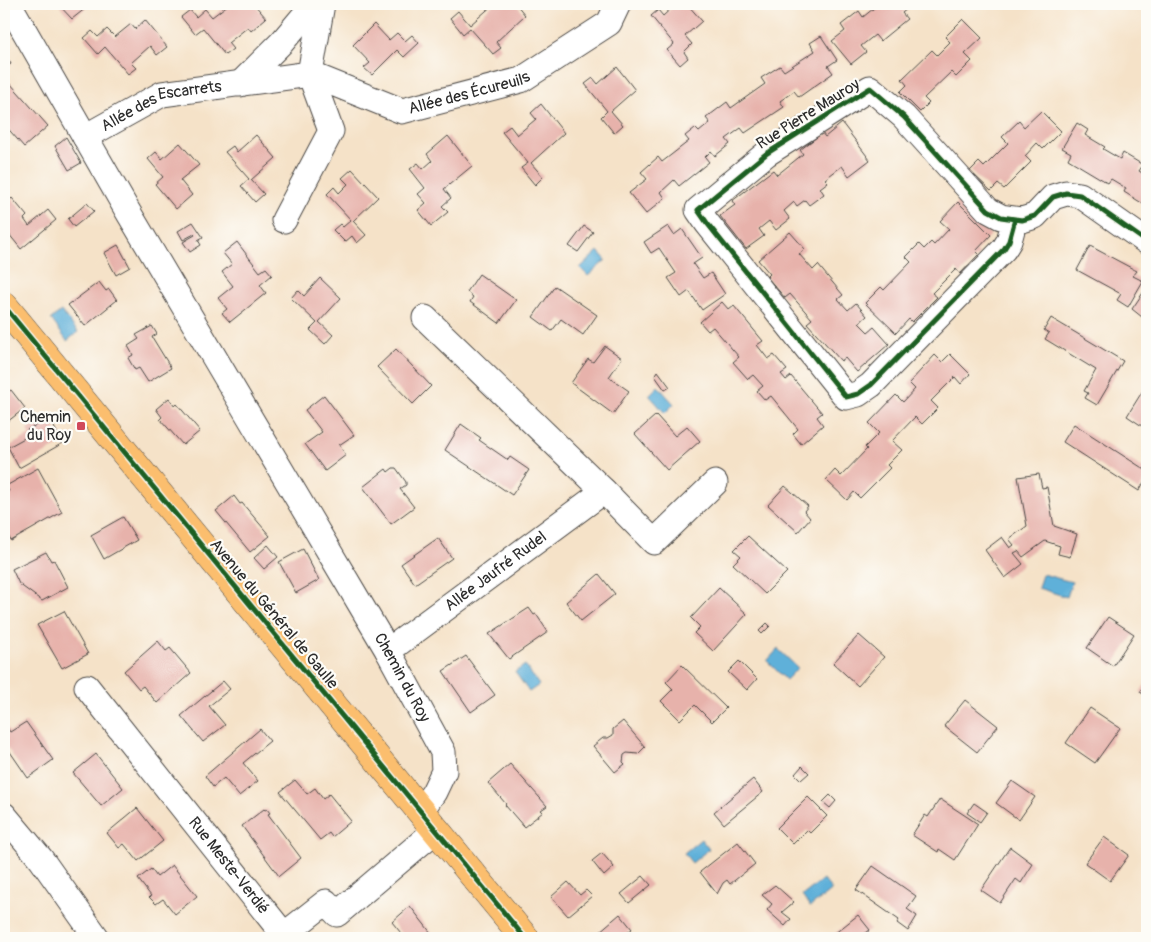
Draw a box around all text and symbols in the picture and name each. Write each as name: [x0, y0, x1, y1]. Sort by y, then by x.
street label: Allée des Écureuils: [406, 67, 534, 119]
street label: Rue Pierre Mauroy: [753, 74, 864, 154]
street label: Allée des Escarrets: [98, 76, 223, 136]
place label: Chemin du Roy: [20, 407, 71, 445]
marker: Chemin du Roy: [75, 420, 87, 432]
street label: Allée Jaufré Rudel: [441, 527, 551, 616]
street label: Avenue du Général de Gaulle: [205, 535, 343, 693]
street label: Chemin du Roy: [370, 629, 435, 726]
street label: Rue Meste-Verdié: [184, 813, 274, 918]

